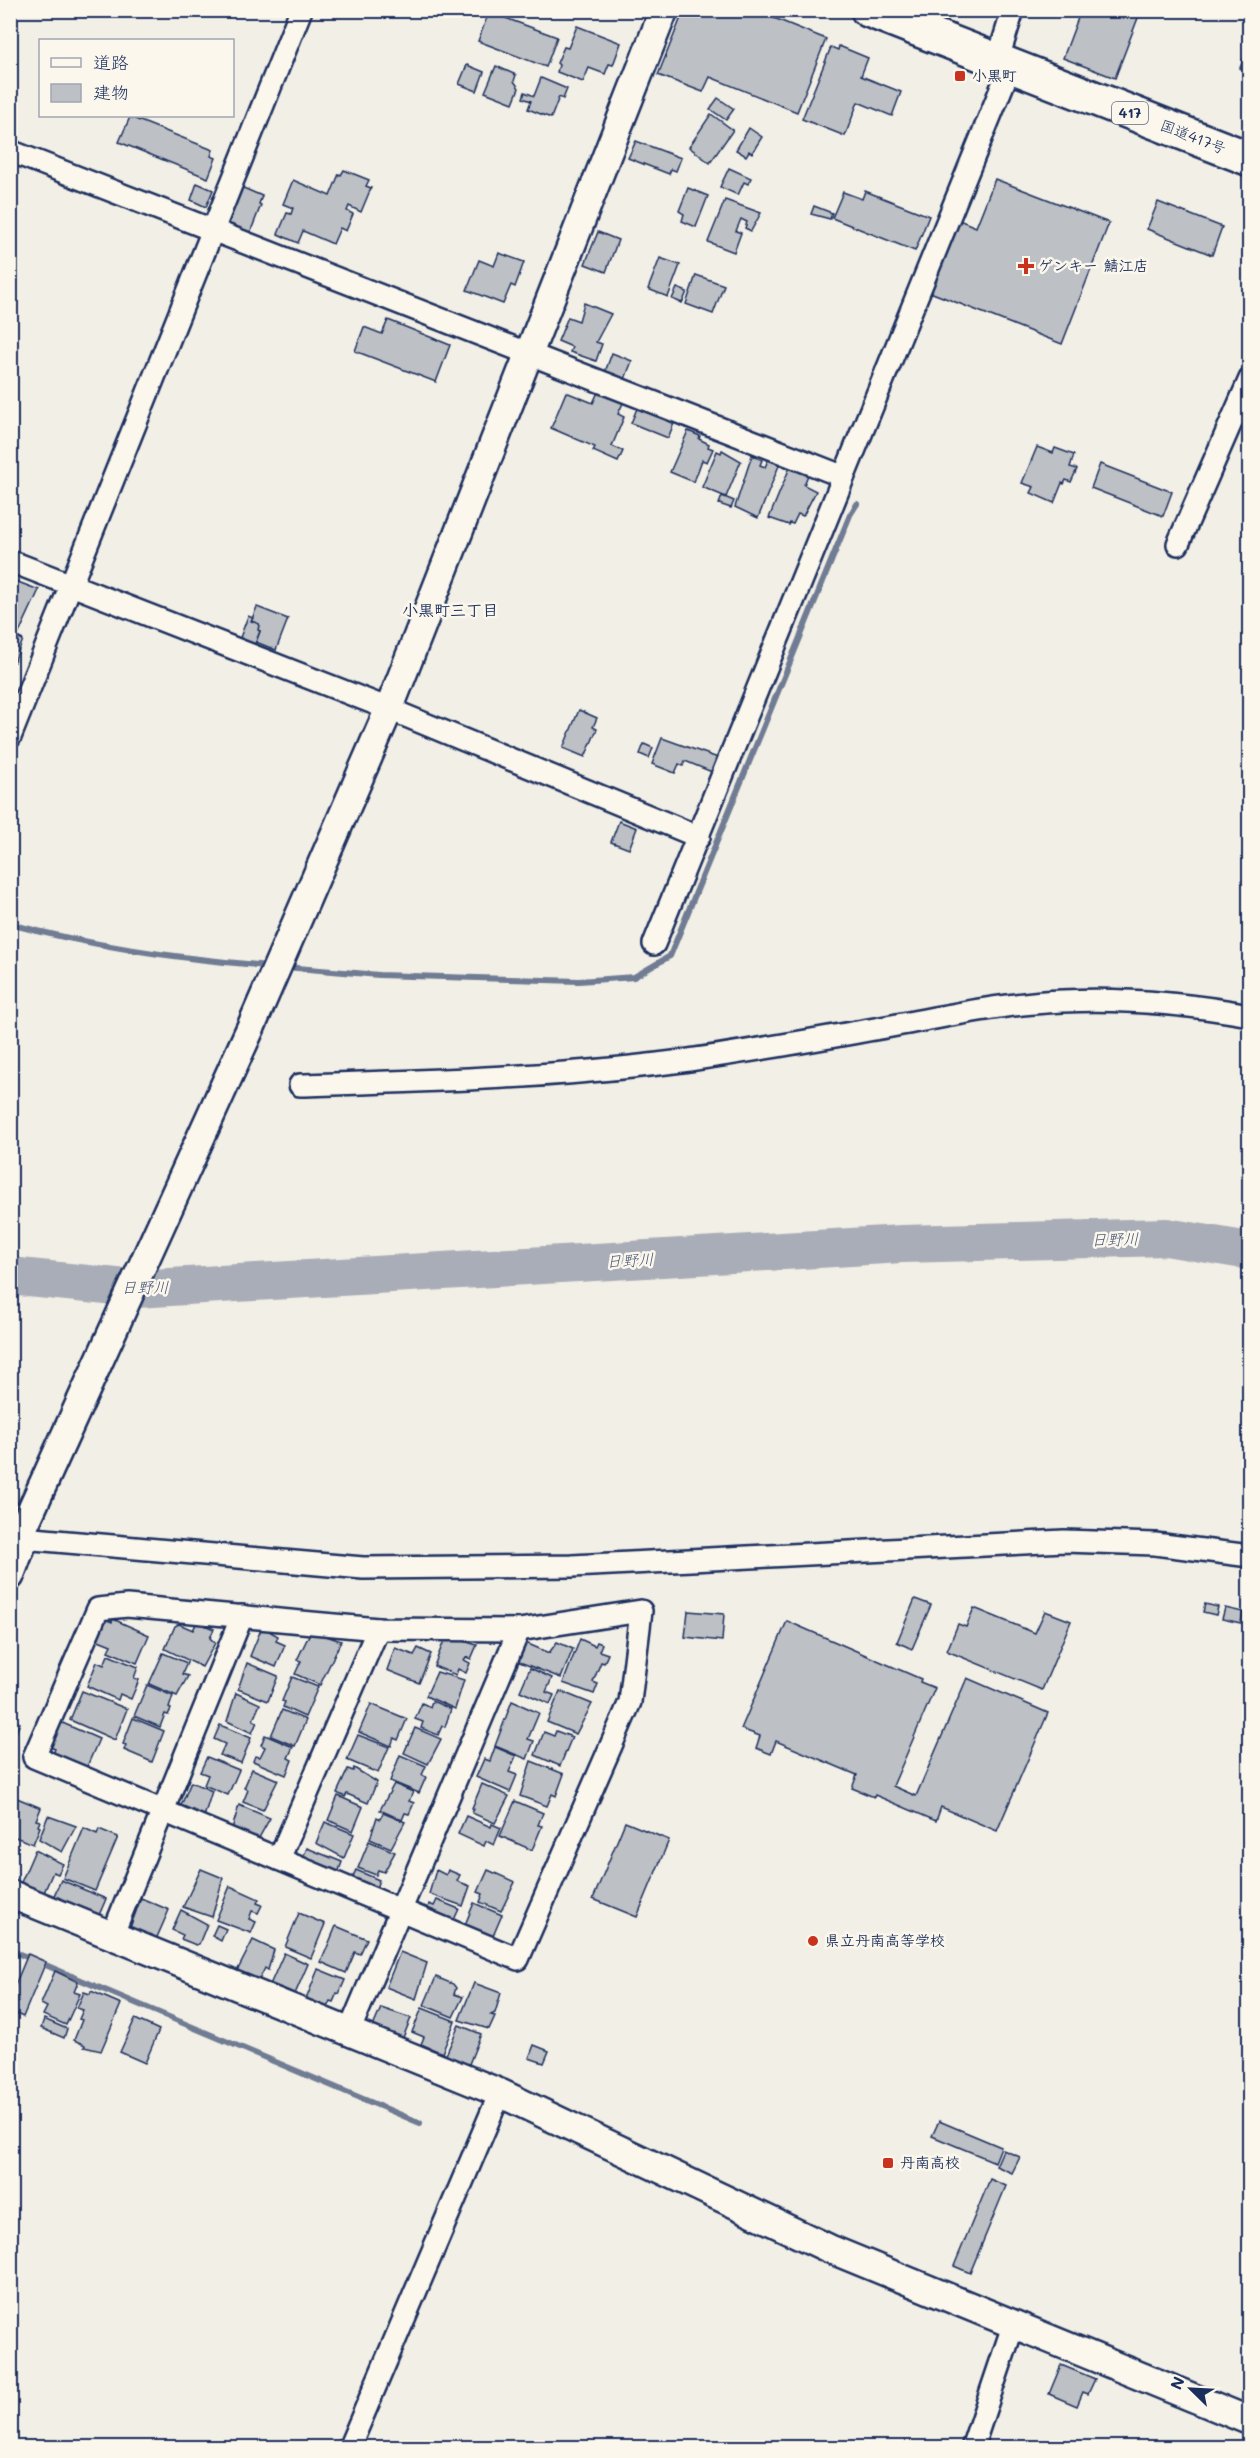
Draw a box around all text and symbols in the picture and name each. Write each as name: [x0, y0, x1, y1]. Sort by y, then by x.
legend: [39, 39, 234, 117]
text: 道路: [93, 50, 129, 74]
place label: 小黒町: [972, 65, 1017, 85]
marker: 小黒町: [953, 69, 967, 83]
text: 建物: [93, 80, 129, 104]
road number: 417: [1112, 102, 1148, 124]
street label: 国道417号: [1158, 114, 1229, 158]
place label: ゲンキー 鯖江店: [1038, 255, 1148, 275]
marker: ゲンキー 鯖江店: [1019, 259, 1033, 273]
district label: 小黒町三丁目: [402, 599, 498, 620]
water label: 日野川: [1091, 1228, 1139, 1249]
water label: 日野川: [605, 1248, 654, 1271]
water label: 日野川: [121, 1276, 169, 1297]
place label: 県立丹南高等学校: [825, 1930, 945, 1950]
marker: 県立丹南高等学校: [806, 1934, 820, 1948]
place label: 丹南高校: [900, 2152, 960, 2172]
marker: 丹南高校: [881, 2156, 895, 2170]
north arrow: [1161, 2359, 1221, 2419]
text: N: [1165, 2373, 1189, 2393]

